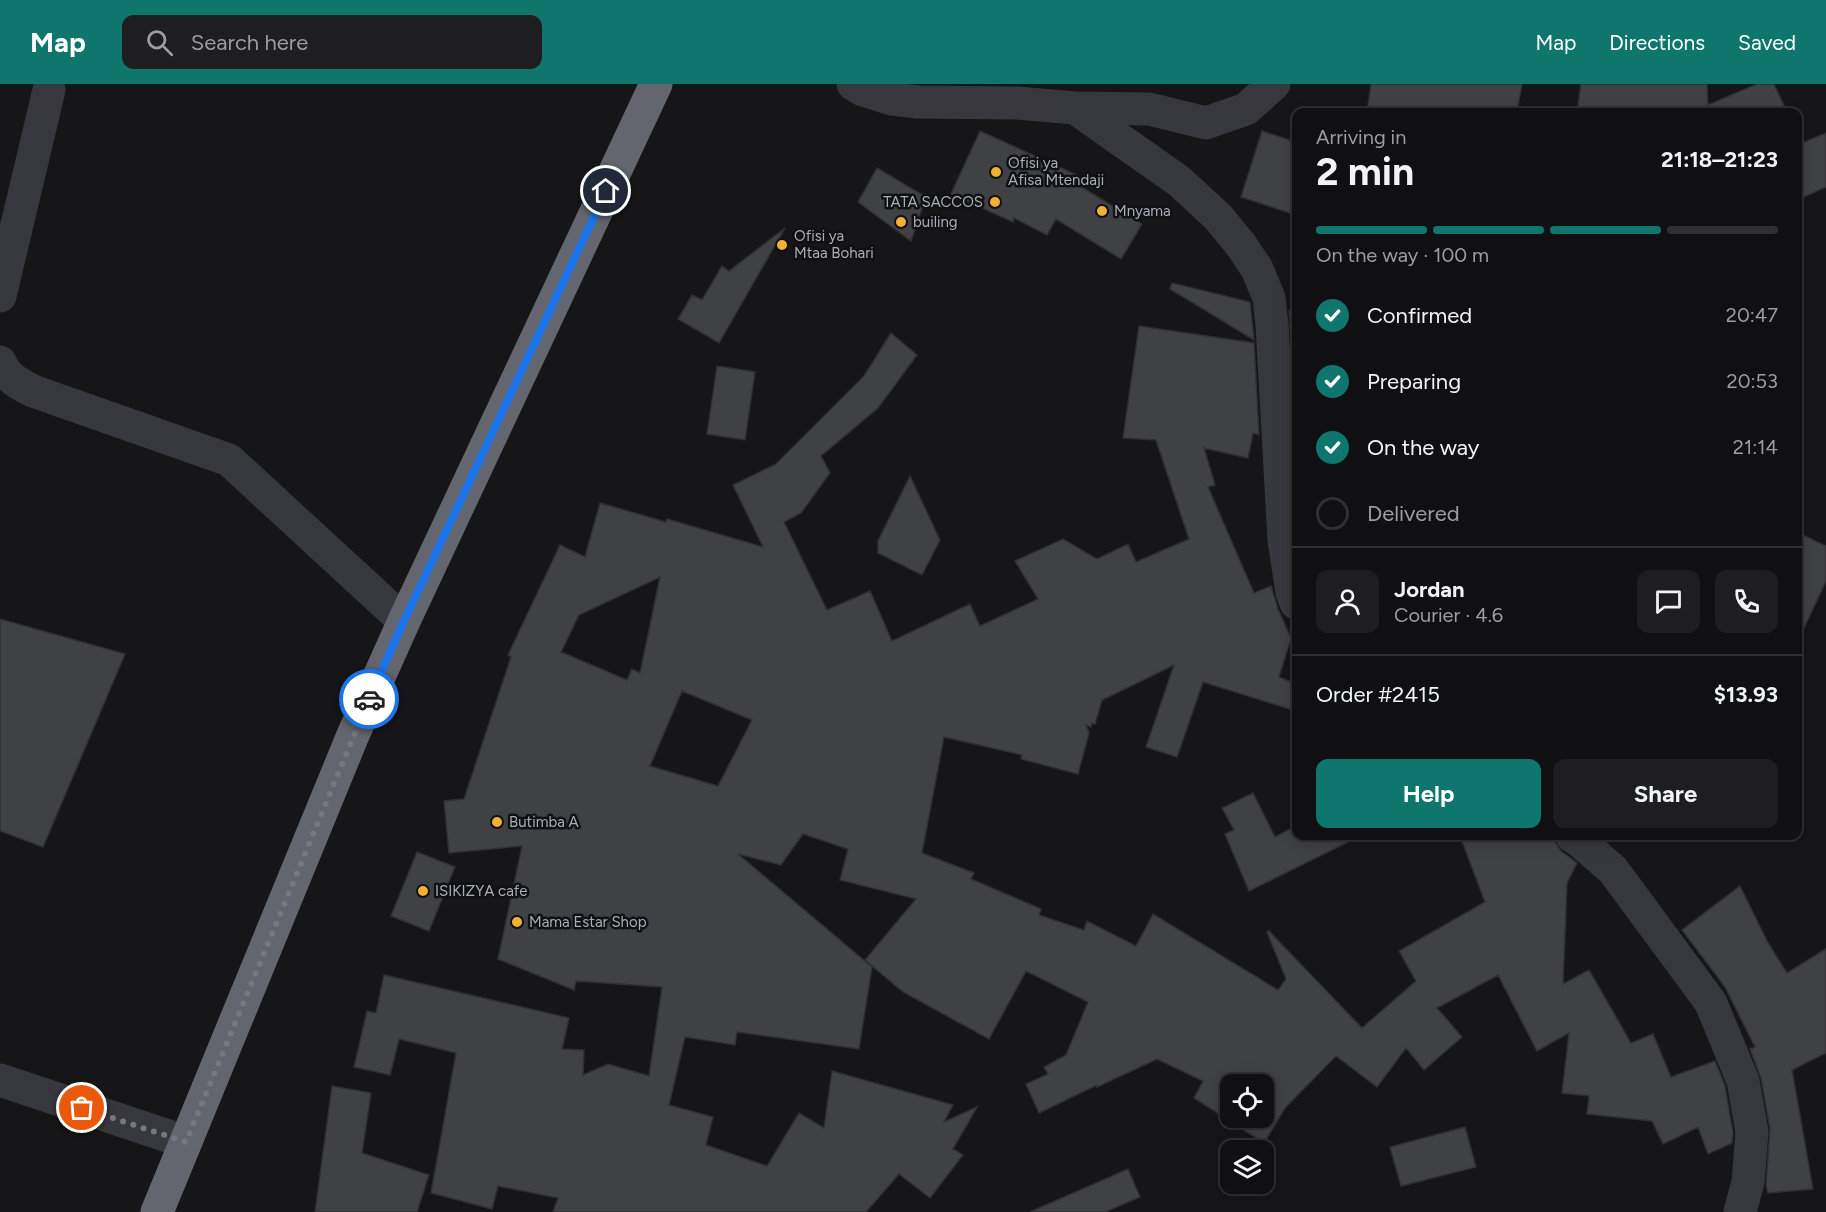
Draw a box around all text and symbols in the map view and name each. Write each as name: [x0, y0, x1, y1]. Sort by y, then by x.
search box: [122, 15, 542, 69]
text: Map: [30, 25, 86, 59]
icon: search: [143, 26, 176, 59]
text: Search here: [191, 29, 308, 56]
text: Map: [1535, 30, 1576, 55]
text: Directions: [1609, 30, 1705, 55]
text: Saved: [1738, 30, 1796, 55]
text: Arriving in: [1316, 125, 1406, 149]
text: 21:18–21:23: [1661, 146, 1778, 173]
text: 2 min: [1316, 148, 1414, 195]
place label: Ofisi ya Afisa Mtendaji: [1008, 154, 1104, 189]
pin: [580, 165, 631, 216]
marker: Ofisi ya Afisa Mtendaji: [989, 165, 1003, 179]
icon: home: [589, 174, 622, 207]
place label: TATA SACCOS: [883, 193, 983, 211]
marker: TATA SACCOS: [988, 195, 1002, 209]
place label: Mnyama: [1114, 202, 1171, 220]
marker: Mnyama: [1095, 204, 1109, 218]
place label: builing: [913, 213, 958, 231]
marker: builing: [894, 215, 908, 229]
place label: Ofisi ya Mtaa Bohari: [794, 227, 874, 262]
marker: Ofisi ya Mtaa Bohari: [775, 238, 789, 252]
text: On the way · 100 m: [1316, 243, 1489, 267]
icon: check: [1316, 299, 1349, 332]
text: Confirmed: [1367, 302, 1472, 329]
text: 20:47: [1726, 303, 1778, 327]
icon: check: [1316, 365, 1349, 398]
text: Preparing: [1367, 368, 1461, 395]
text: 20:53: [1727, 369, 1778, 393]
icon: check: [1316, 431, 1349, 464]
text: On the way: [1367, 434, 1479, 461]
text: 21:14: [1733, 435, 1778, 459]
text: Delivered: [1367, 500, 1460, 527]
button: person: [1316, 570, 1379, 633]
button: chat: [1637, 570, 1700, 633]
button: phone: [1715, 570, 1778, 633]
text: Jordan: [1394, 576, 1465, 603]
text: Courier · 4.6: [1394, 603, 1503, 627]
courier: [339, 669, 399, 729]
text: Order #2415: [1316, 681, 1440, 708]
text: $13.93: [1714, 681, 1778, 708]
icon: car: [353, 683, 386, 716]
button: Help: [1316, 759, 1541, 828]
button: Share: [1553, 759, 1778, 828]
place label: Butimba A: [509, 813, 579, 831]
marker: Butimba A: [490, 815, 504, 829]
place label: ISIKIZYA cafe: [435, 882, 528, 900]
marker: ISIKIZYA cafe: [416, 884, 430, 898]
place label: Mama Estar Shop: [529, 913, 647, 931]
marker: Mama Estar Shop: [510, 915, 524, 929]
map controls: [1220, 1074, 1274, 1194]
button: locate: [1220, 1074, 1274, 1128]
pin: [56, 1082, 107, 1133]
icon: bag: [65, 1091, 98, 1124]
button: layers: [1220, 1140, 1274, 1194]

